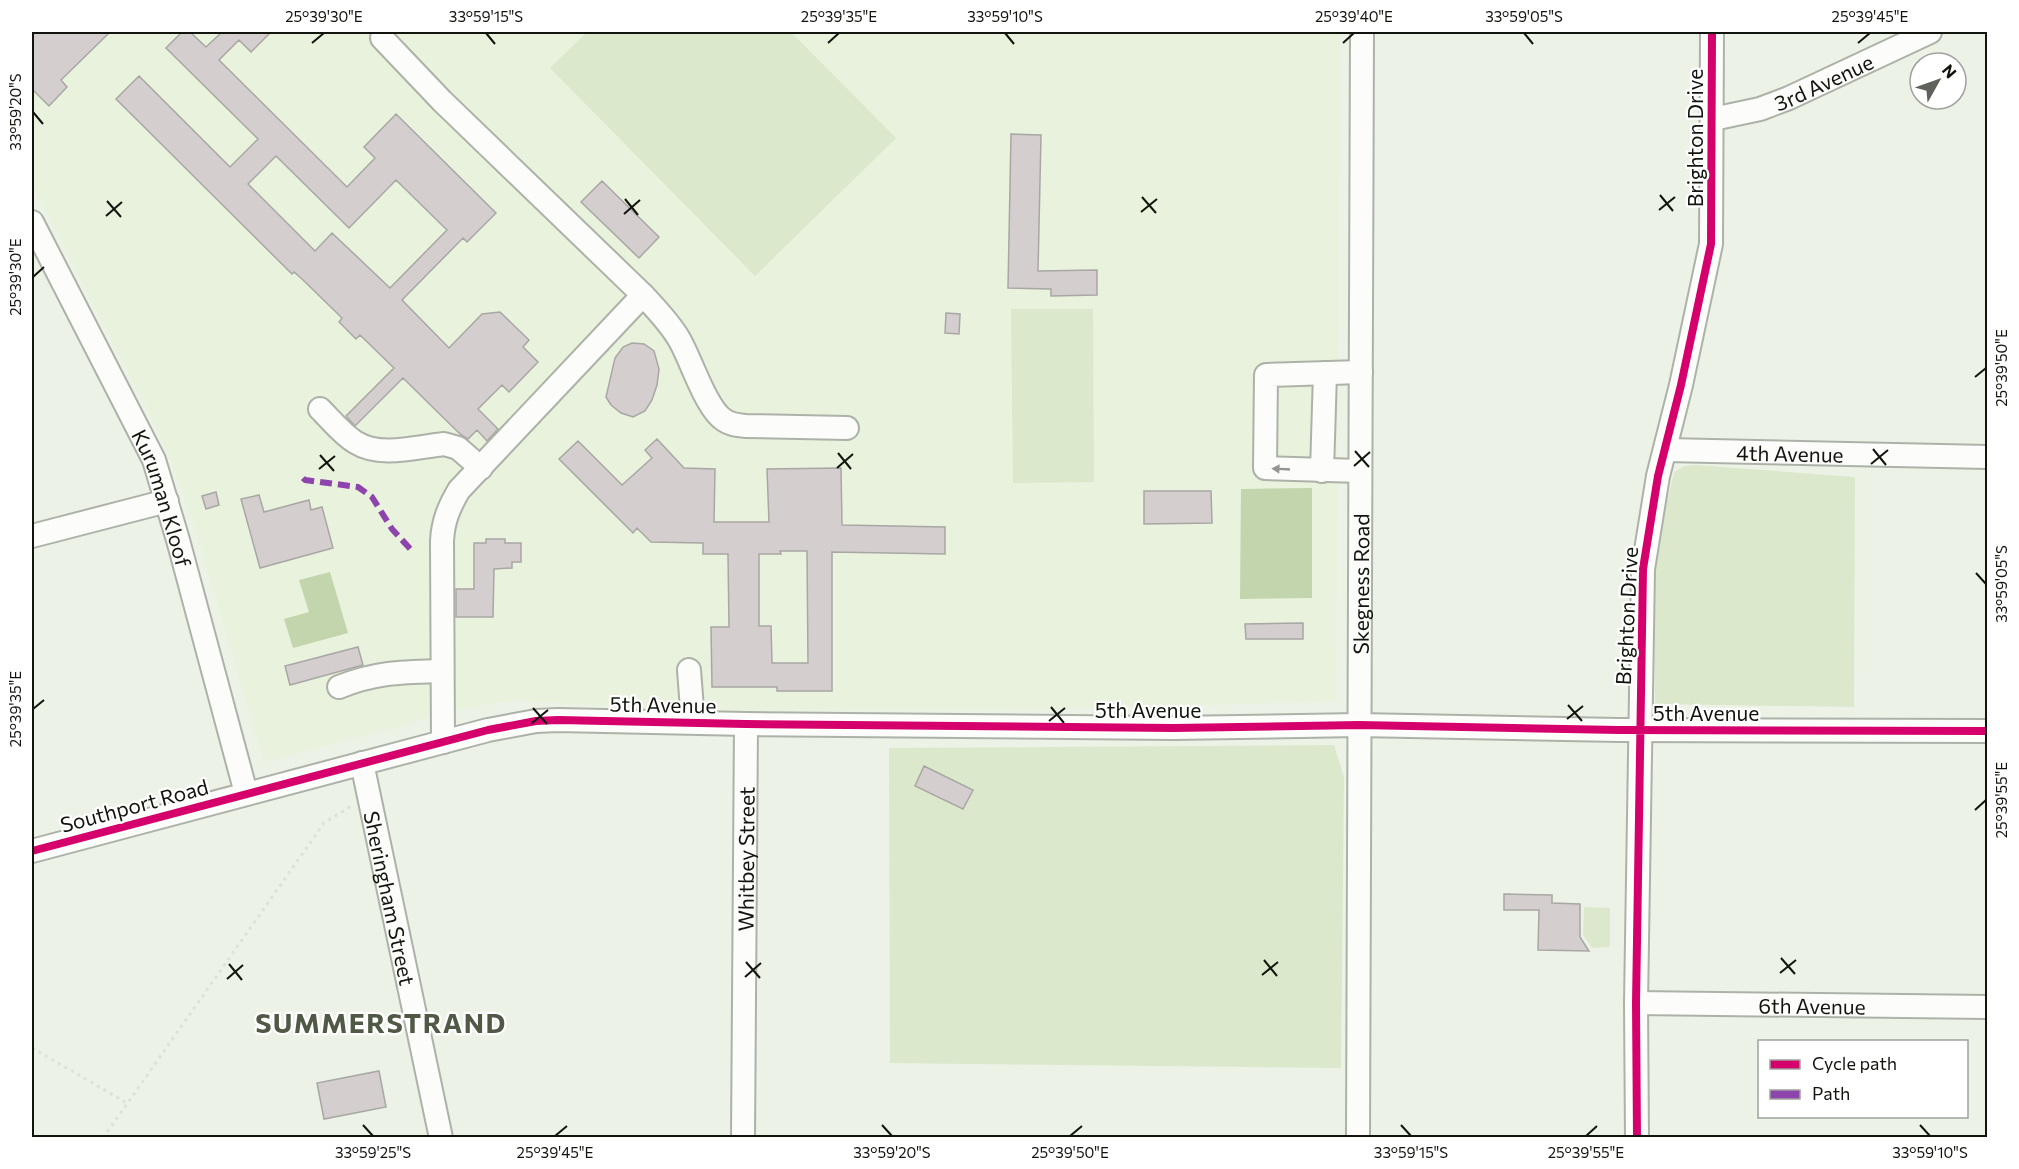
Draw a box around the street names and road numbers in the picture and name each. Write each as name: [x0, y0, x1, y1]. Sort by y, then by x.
street label: 3rd Avenue: [1770, 48, 1877, 115]
street label: Brighton Drive: [1682, 69, 1707, 207]
street label: Kuruman Kloof: [128, 425, 197, 570]
street label: 4th Avenue: [1736, 439, 1844, 466]
street label: Skegness Road: [1347, 513, 1373, 655]
street label: Brighton Drive: [1610, 546, 1642, 686]
street label: 5th Avenue: [609, 691, 717, 717]
street label: 5th Avenue: [1095, 697, 1201, 722]
street label: 5th Avenue: [1653, 700, 1759, 725]
street label: Southport Road: [57, 773, 211, 837]
street label: Whitbey Street: [732, 786, 758, 932]
street label: Sheringham Street: [360, 809, 421, 987]
street label: 6th Avenue: [1758, 992, 1866, 1018]

